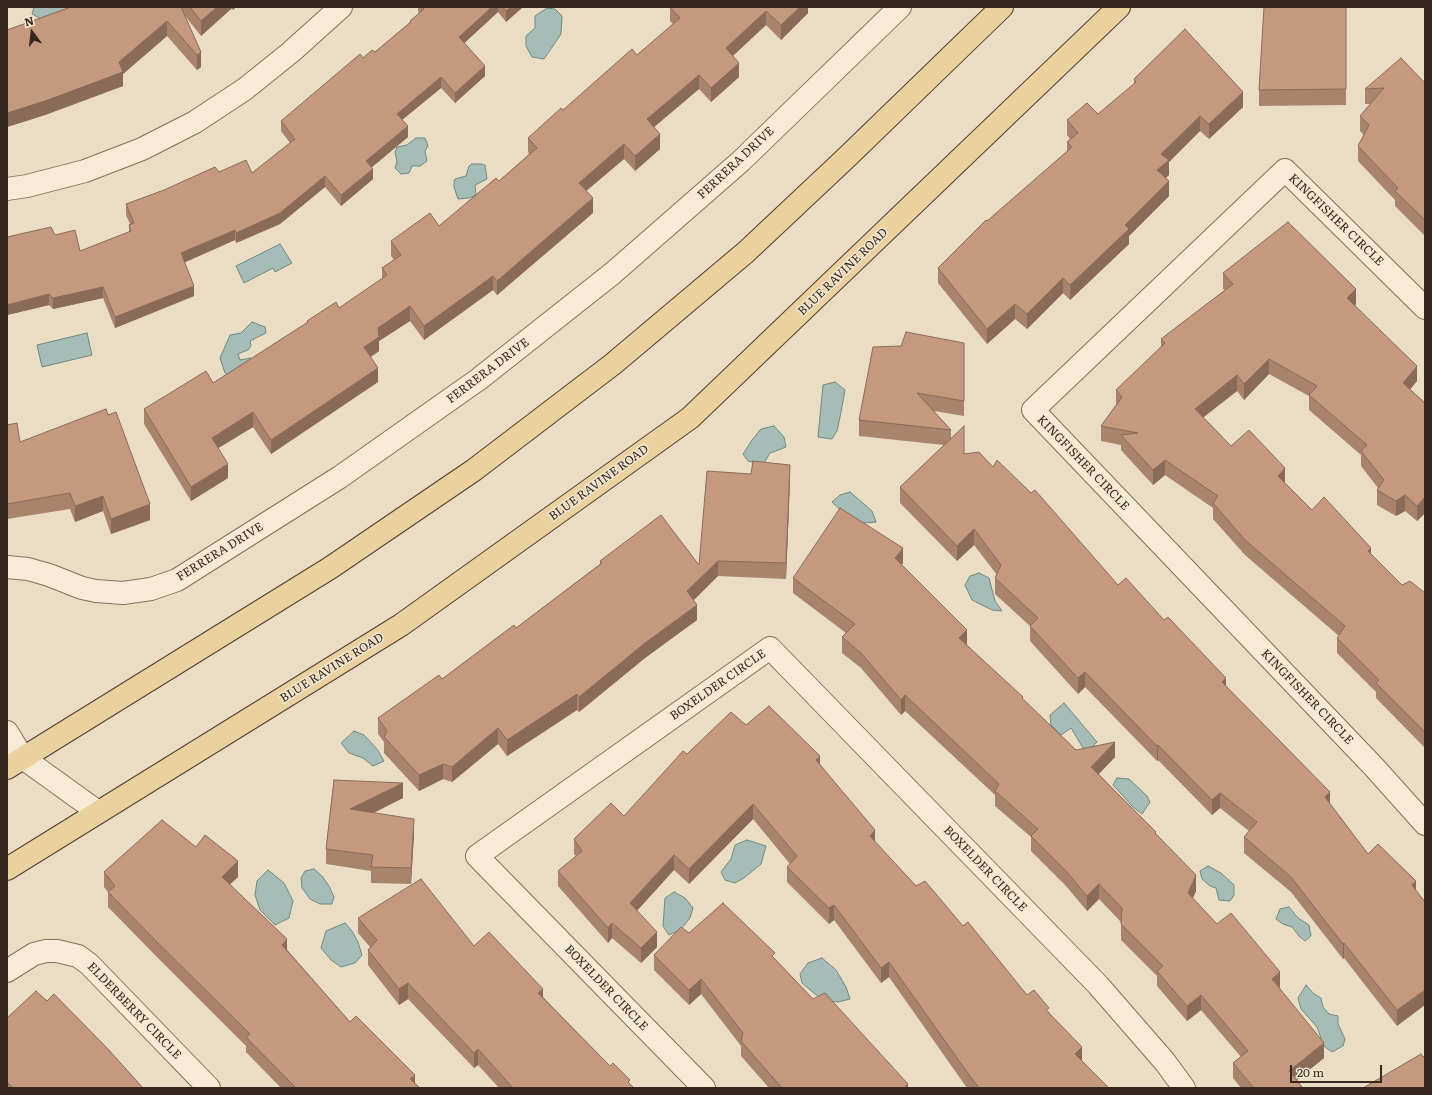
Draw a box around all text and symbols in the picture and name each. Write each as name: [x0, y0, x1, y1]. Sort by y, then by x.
text: N: [22, 11, 35, 29]
north arrow: [12, 12, 52, 52]
street label: FERRERA DRIVE: [695, 124, 777, 202]
street label: KINGFISHER CIRCLE: [1286, 171, 1386, 269]
street label: BLUE RAVINE ROAD: [795, 225, 891, 319]
street label: FERRERA DRIVE: [444, 335, 532, 407]
street label: KINGFISHER CIRCLE: [1034, 413, 1132, 513]
street label: BLUE RAVINE ROAD: [546, 442, 652, 524]
street label: FERRERA DRIVE: [174, 520, 266, 584]
street label: BLUE RAVINE ROAD: [277, 630, 387, 706]
street label: BOXELDER CIRCLE: [667, 647, 769, 723]
street label: KINGFISHER CIRCLE: [1258, 647, 1356, 747]
street label: BOXELDER CIRCLE: [940, 823, 1030, 915]
street label: BOXELDER CIRCLE: [561, 942, 651, 1034]
street label: ELDERBERRY CIRCLE: [84, 960, 184, 1062]
scale bar: [1292, 1057, 1384, 1083]
text: 20 m: [1297, 1063, 1324, 1081]

